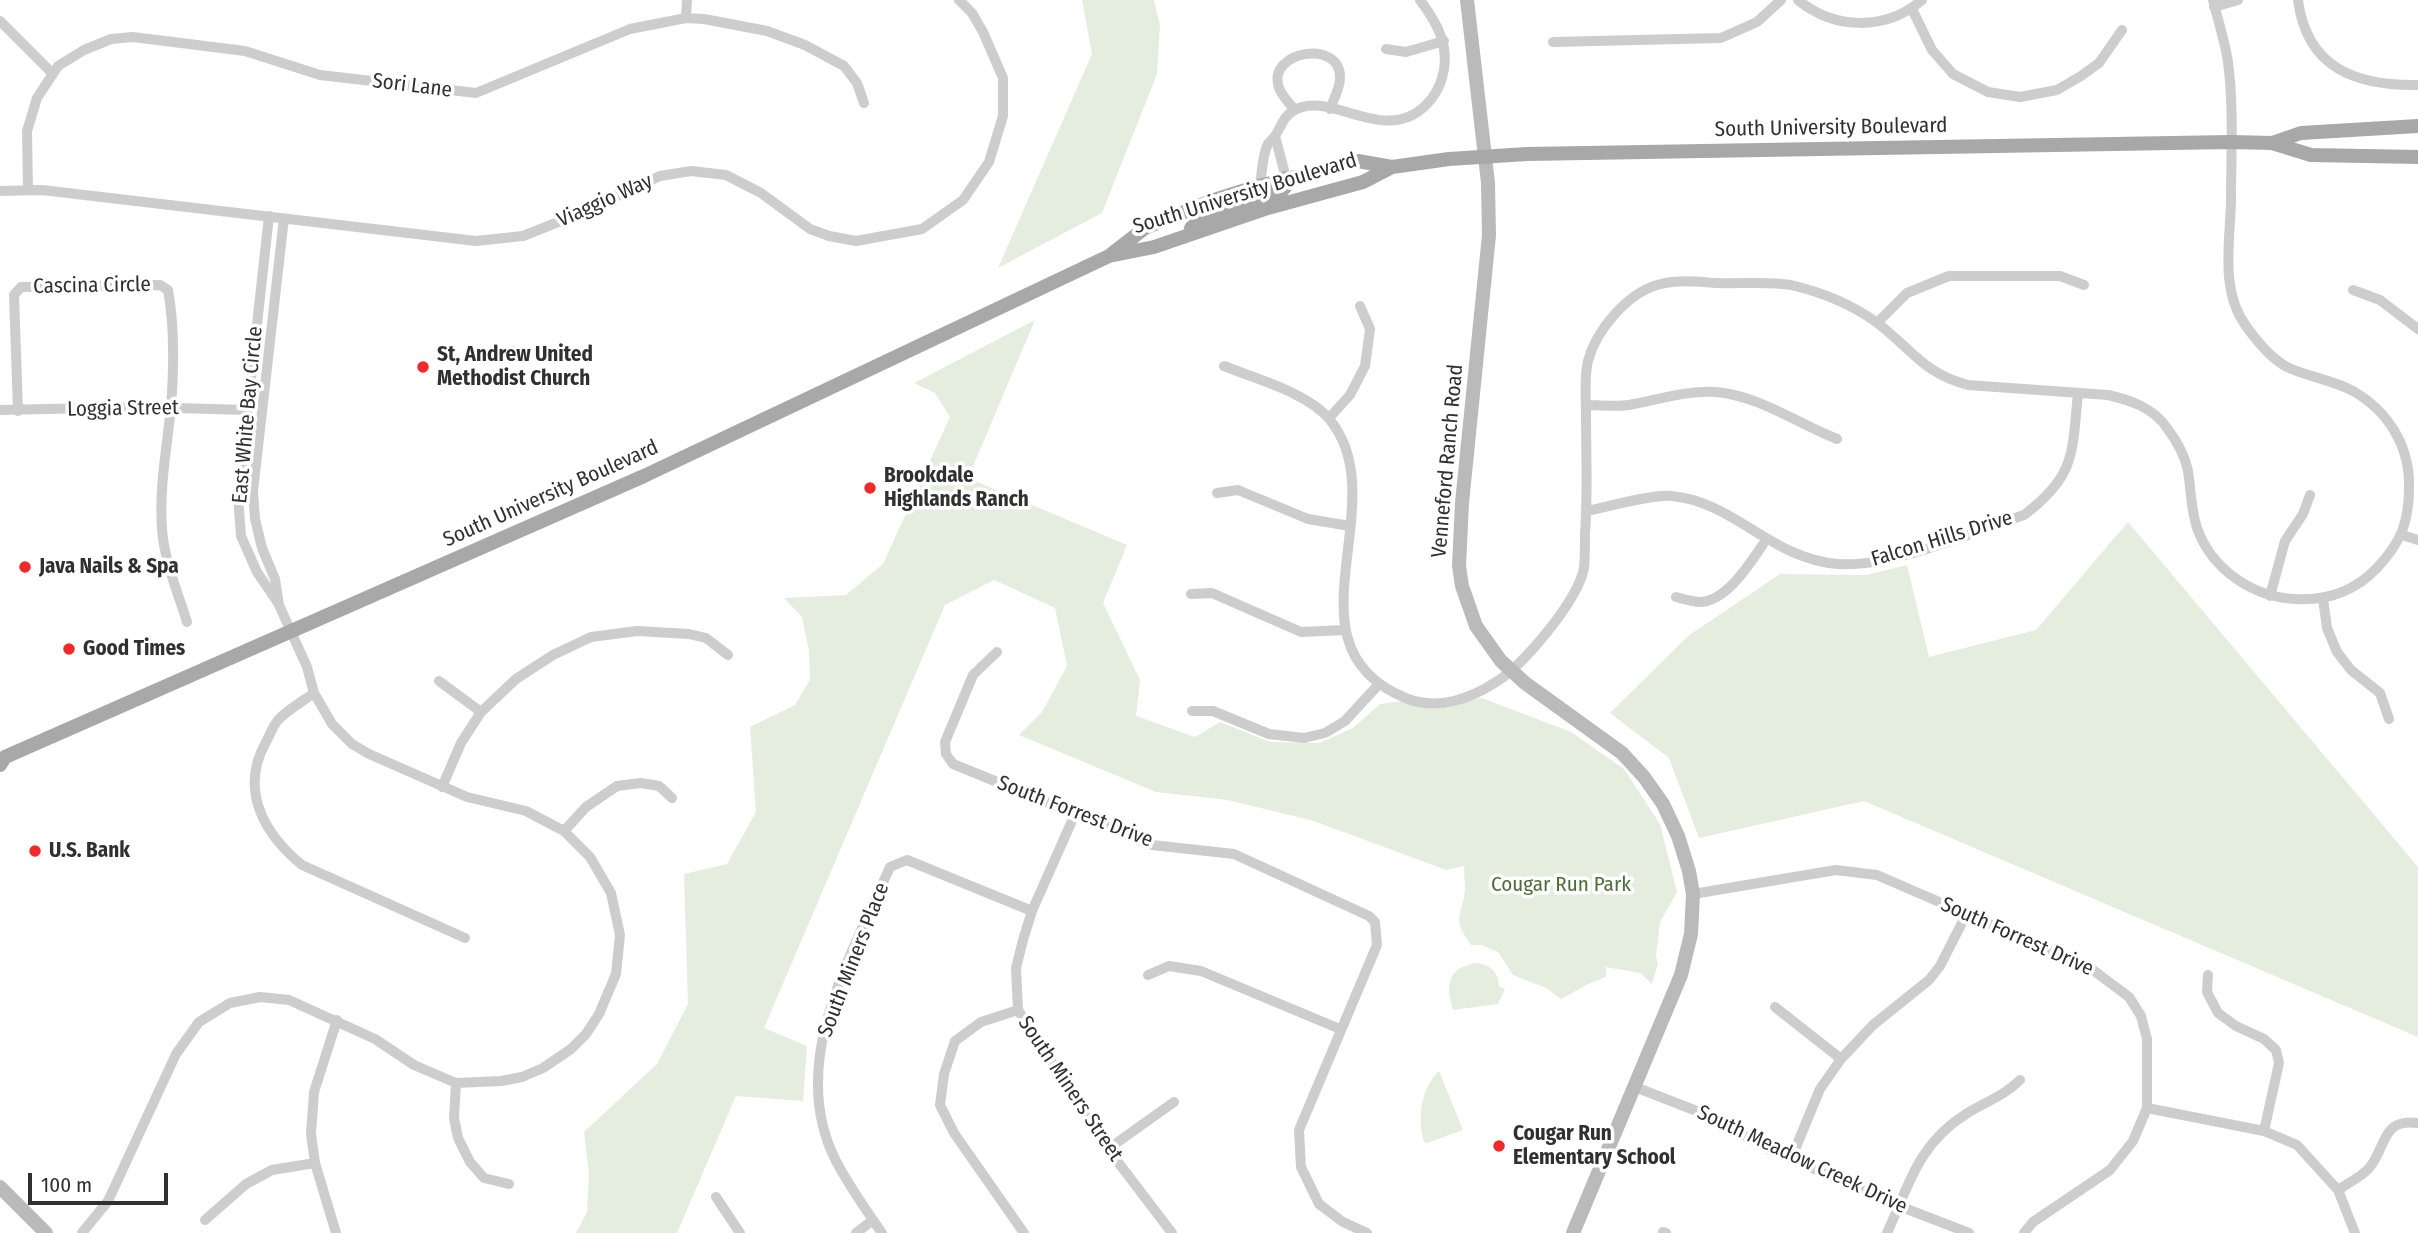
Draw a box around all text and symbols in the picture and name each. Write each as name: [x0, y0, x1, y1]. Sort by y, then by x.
street label: Sori Lane: [371, 69, 453, 103]
street label: South University Boulevard: [1714, 113, 1948, 143]
street label: South University Boulevard: [1130, 148, 1360, 240]
street label: Viaggio Way: [554, 169, 656, 233]
street label: Cascina Circle: [33, 272, 151, 300]
street label: East White Bay Circle: [228, 325, 268, 505]
place label: St, Andrew United Methodist Church: [437, 342, 593, 392]
marker: St, Andrew United Methodist Church: [415, 359, 431, 375]
street label: Venneford Ranch Road: [1427, 363, 1469, 559]
street label: Loggia Street: [67, 395, 179, 423]
street label: South University Boulevard: [440, 435, 662, 553]
place label: Brookdale Highlands Ranch: [884, 463, 1029, 513]
marker: Brookdale Highlands Ranch: [862, 480, 878, 496]
street label: Falcon Hills Drive: [1868, 506, 2016, 572]
place label: Java Nails & Spa: [39, 554, 179, 580]
marker: Java Nails & Spa: [17, 559, 33, 575]
place label: Good Times: [83, 636, 185, 662]
marker: Good Times: [61, 641, 77, 657]
street label: South Forrest Drive: [994, 771, 1156, 853]
place label: U.S. Bank: [49, 838, 130, 864]
marker: U.S. Bank: [27, 843, 43, 859]
park label: Cougar Run Park: [1491, 872, 1631, 898]
street label: South Miners Place: [813, 879, 895, 1041]
street label: South Forrest Drive: [1937, 892, 2097, 982]
street label: South Miners Street: [1012, 1012, 1128, 1166]
street label: South Meadow Creek Drive: [1693, 1100, 1911, 1220]
place label: Cougar Run Elementary School: [1513, 1121, 1676, 1171]
marker: Cougar Run Elementary School: [1491, 1138, 1507, 1154]
scale bar: [32, 1160, 172, 1204]
text: 100 m: [41, 1172, 92, 1198]

